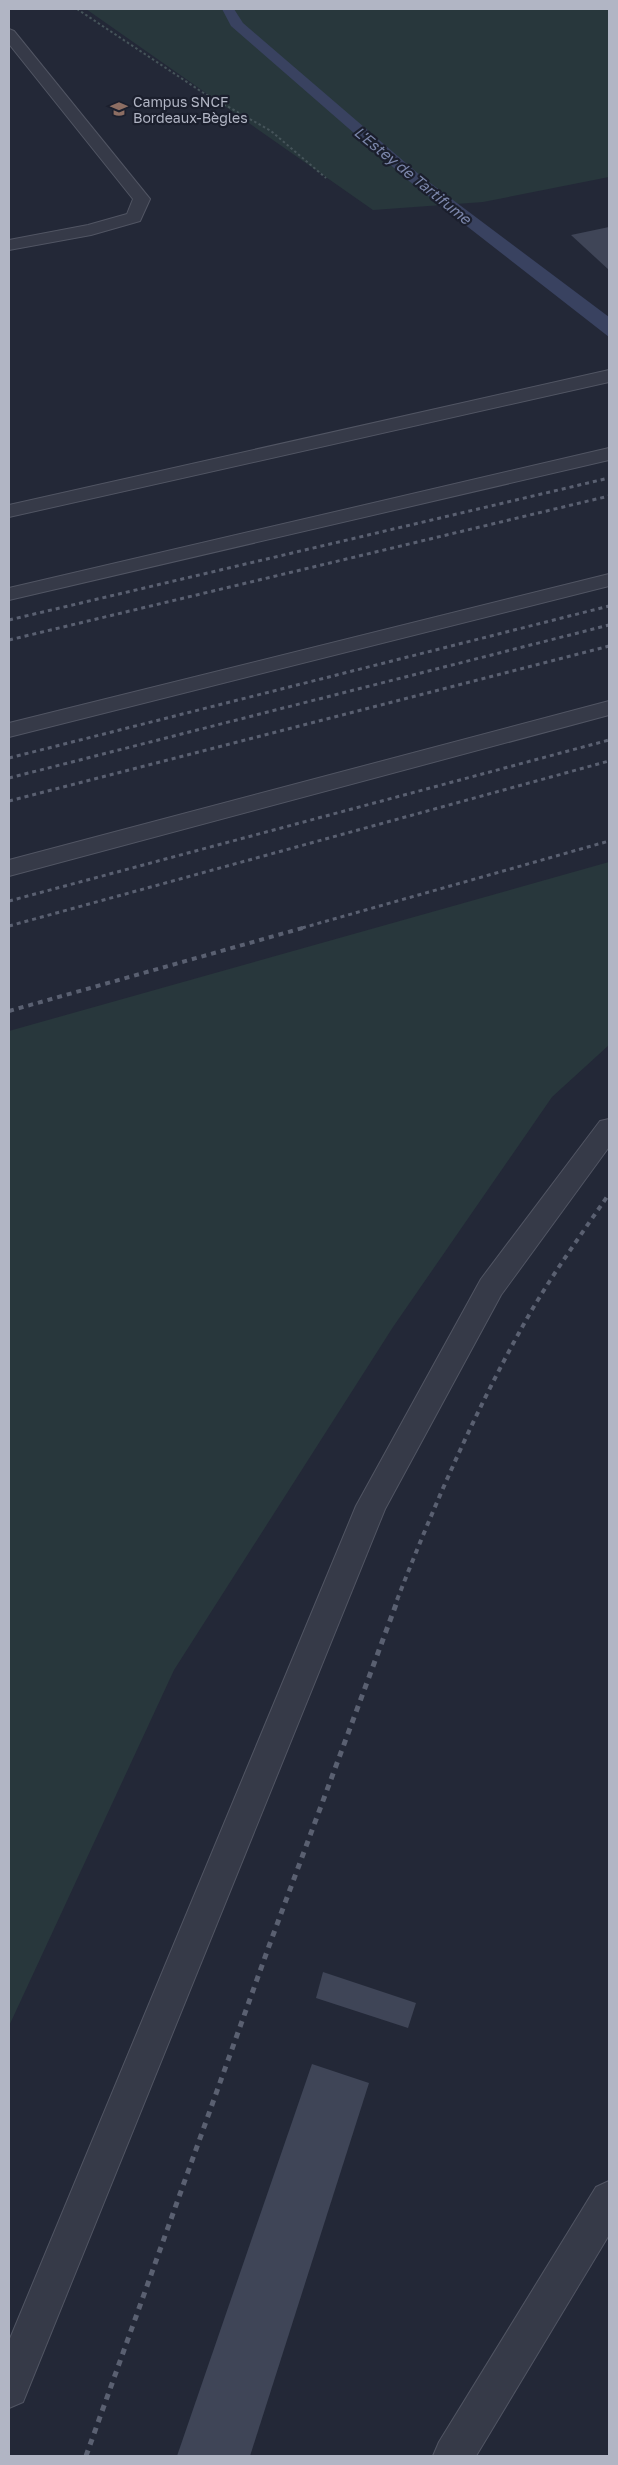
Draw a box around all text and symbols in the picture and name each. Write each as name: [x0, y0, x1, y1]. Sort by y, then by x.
place label: Campus SNCF Bordeaux-Bègles: [133, 93, 248, 126]
school or university icon: Campus SNCF Bordeaux-Bègles: [109, 99, 129, 119]
water label: L'Estey de Tartifume: [350, 122, 476, 229]

